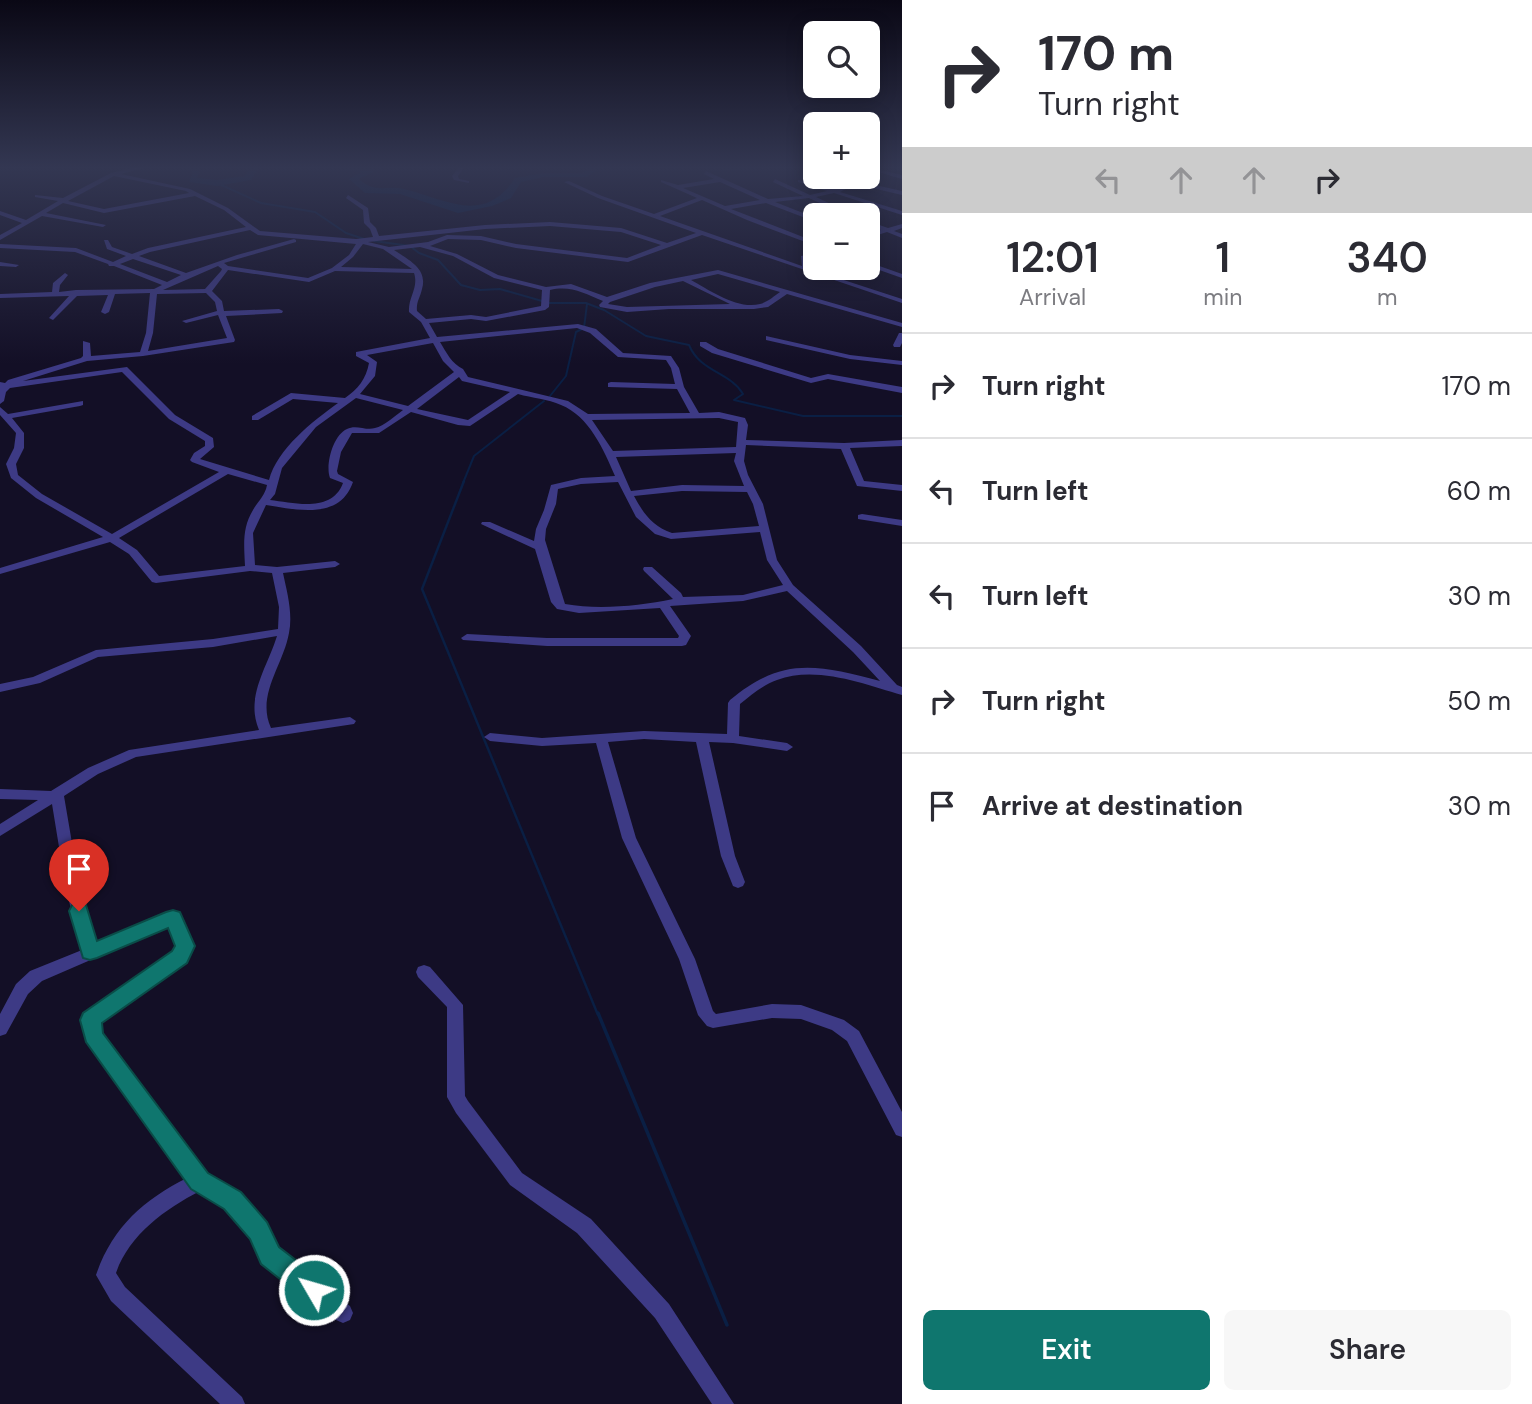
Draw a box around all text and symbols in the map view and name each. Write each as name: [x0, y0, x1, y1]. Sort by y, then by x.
map controls: [803, 21, 880, 280]
button: search: [803, 21, 880, 98]
text: 170 m: [1038, 21, 1174, 85]
icon: right: [923, 28, 1014, 119]
text: Turn right: [1038, 83, 1180, 125]
button: +: [803, 112, 880, 189]
icon: left: [1089, 161, 1127, 199]
icon: ahead: [1162, 161, 1200, 199]
icon: ahead: [1235, 161, 1273, 199]
icon: right: [1308, 161, 1346, 199]
button: −: [803, 203, 880, 280]
text: 12:01: [1006, 230, 1099, 285]
text: 1: [1215, 230, 1230, 285]
text: 340: [1347, 230, 1428, 285]
text: Arrival: [1019, 282, 1086, 312]
text: min: [1203, 282, 1242, 312]
text: m: [1377, 282, 1397, 312]
icon: right: [923, 367, 961, 405]
text: Turn right: [982, 369, 1106, 403]
text: 170 m: [1442, 369, 1511, 403]
icon: left: [923, 472, 961, 510]
text: Turn left: [982, 474, 1089, 508]
text: 60 m: [1447, 474, 1511, 508]
icon: left: [923, 577, 961, 615]
text: Turn left: [982, 579, 1089, 613]
text: 30 m: [1448, 579, 1511, 613]
icon: right: [923, 682, 961, 720]
text: Turn right: [982, 684, 1106, 718]
text: 50 m: [1447, 684, 1511, 718]
icon: arrive: [923, 787, 961, 825]
text: Arrive at destination: [982, 789, 1243, 823]
text: 30 m: [1448, 789, 1511, 823]
pin: [49, 839, 109, 911]
icon: arrive: [60, 850, 98, 888]
position arrow: [277, 1253, 351, 1327]
button: Exit: [923, 1310, 1210, 1390]
button: Share: [1224, 1310, 1511, 1390]

